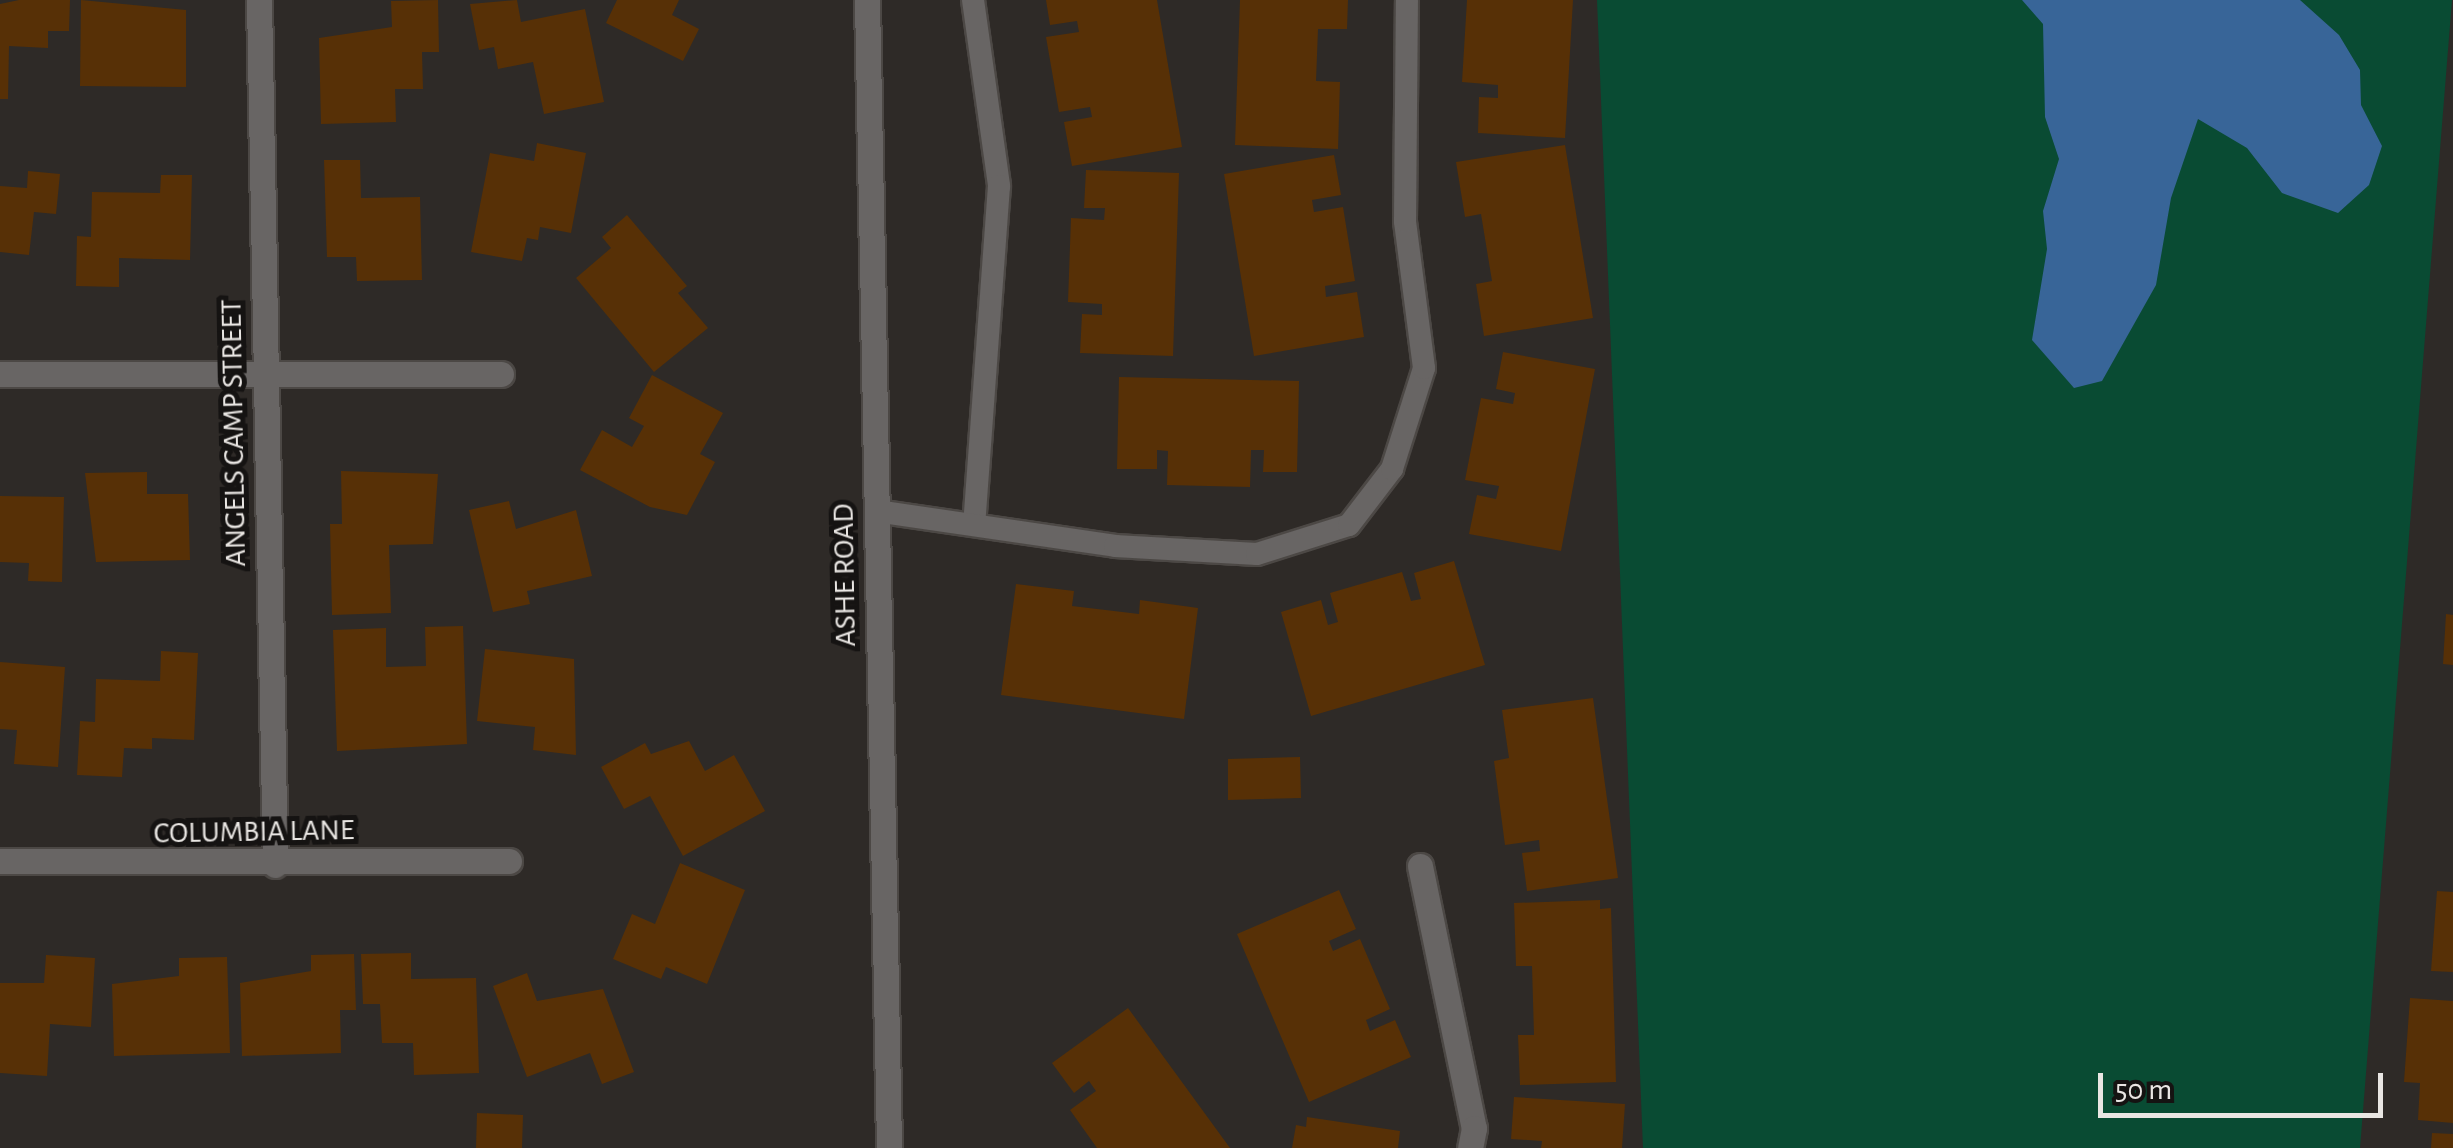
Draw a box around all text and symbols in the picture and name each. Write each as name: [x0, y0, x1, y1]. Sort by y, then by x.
street label: ANGELS CAMP STREET: [214, 299, 254, 567]
street label: ASHE ROAD: [826, 503, 864, 647]
street label: COLUMBIA LANE: [153, 812, 355, 852]
scale bar: [2103, 1053, 2388, 1115]
text: 50 m: [2115, 1075, 2172, 1105]

